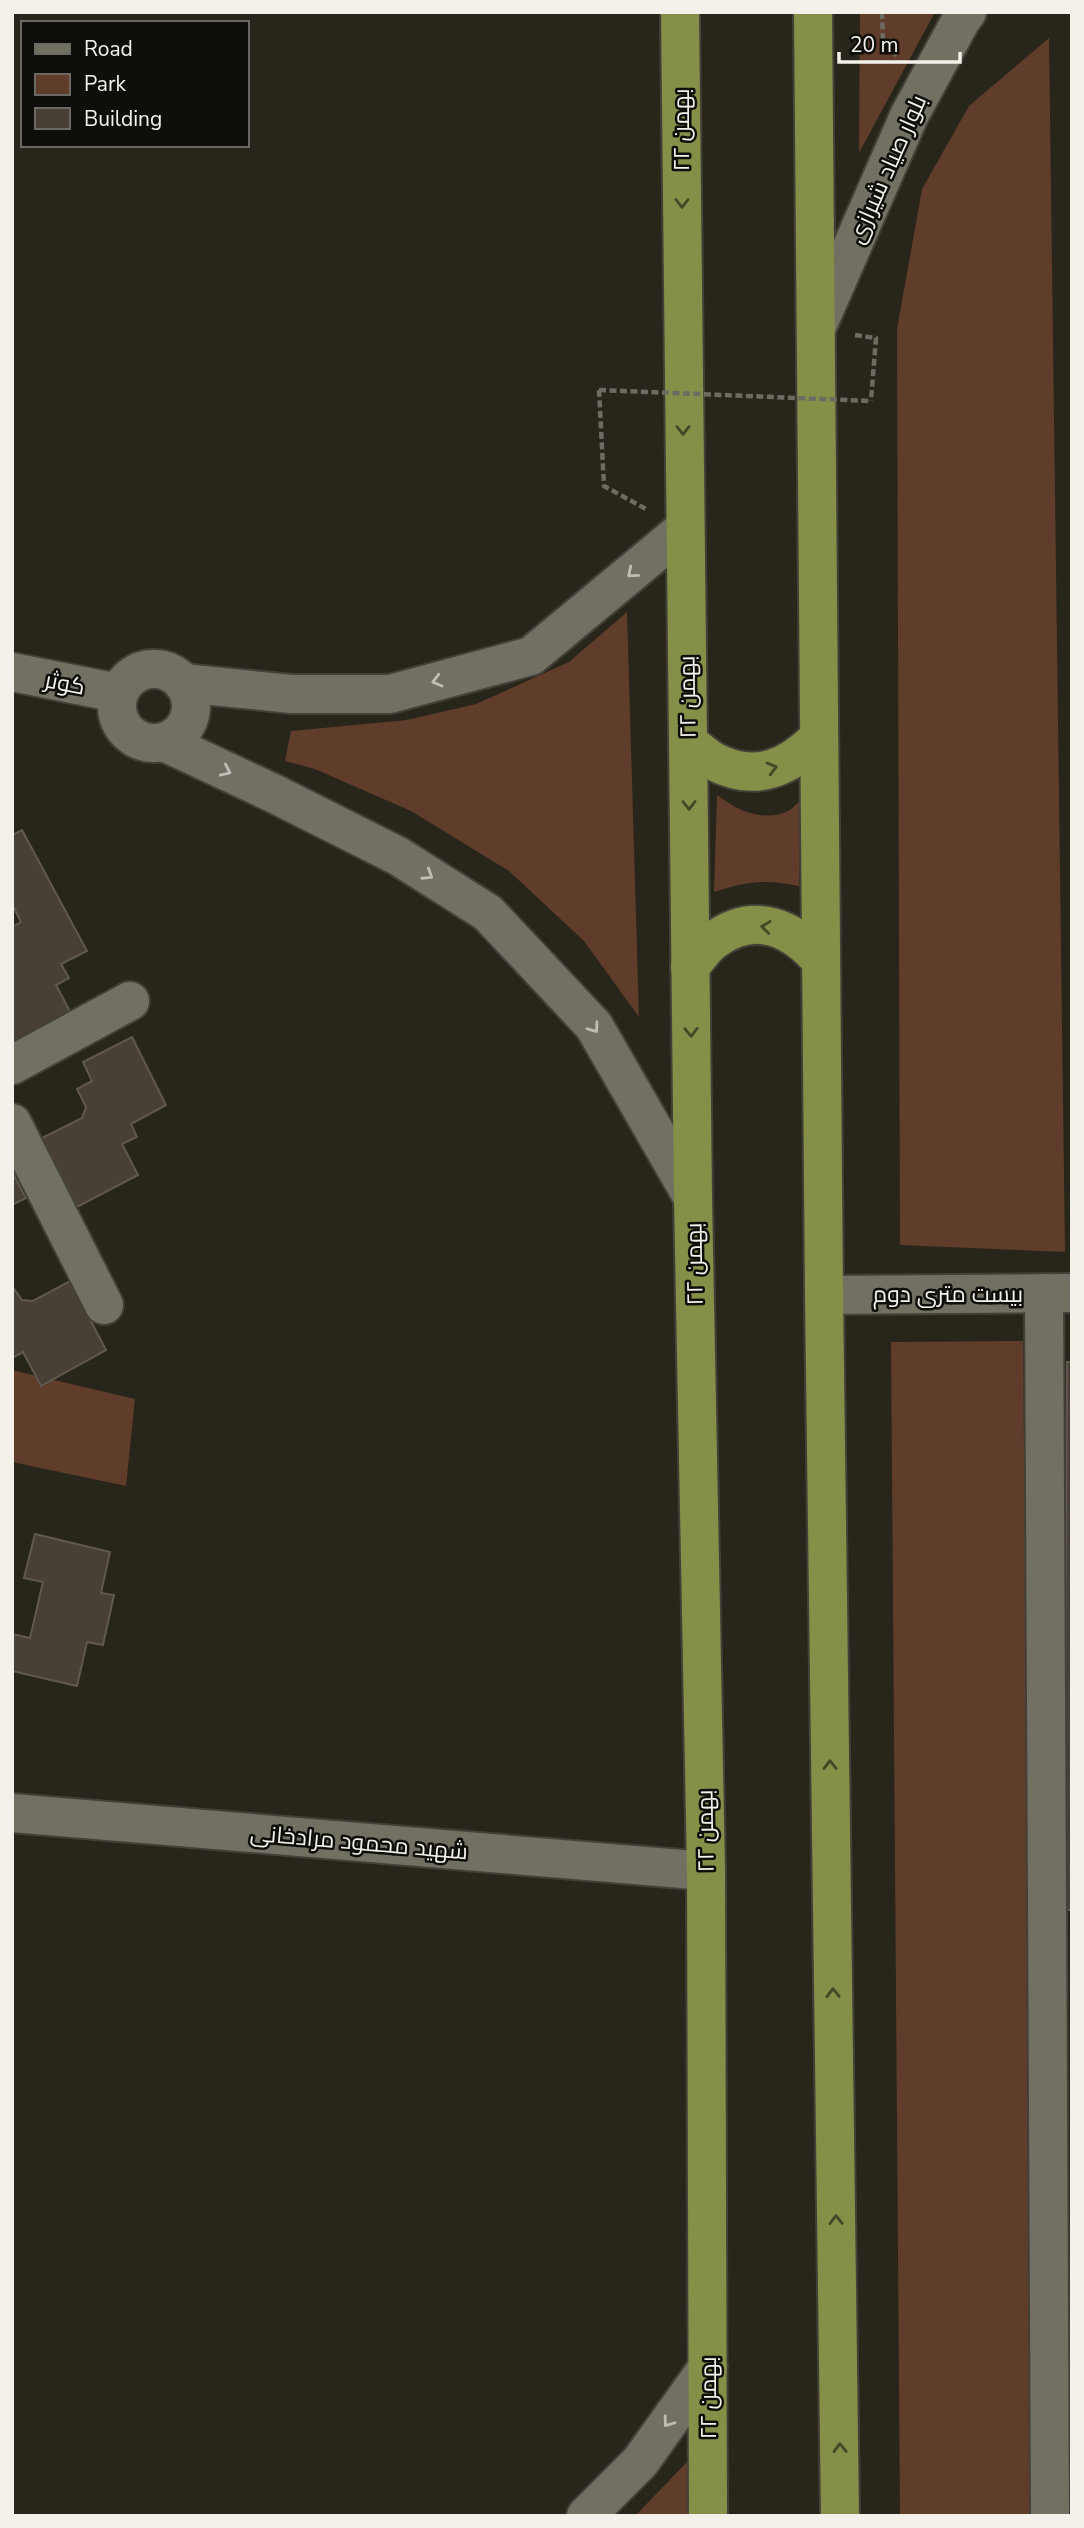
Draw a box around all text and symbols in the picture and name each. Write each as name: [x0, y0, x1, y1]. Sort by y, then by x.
legend: [21, 21, 248, 147]
scale bar: [839, 21, 960, 65]
text: 20 m: [850, 31, 899, 59]
text: Road: [84, 35, 133, 63]
text: Park: [84, 70, 126, 98]
street label: ۲۲ بهمن: [666, 88, 697, 172]
street label: بلوار صیاد شیرازی: [841, 90, 934, 248]
text: Building: [84, 105, 162, 133]
one-way arrow: [674, 198, 689, 209]
one-way arrow: [675, 426, 691, 436]
one-way arrow: [627, 565, 640, 577]
street label: ۲۲ بهمن: [671, 655, 704, 739]
street label: کوثر: [40, 664, 88, 703]
one-way arrow: [432, 673, 444, 687]
one-way arrow: [766, 762, 778, 777]
one-way arrow: [219, 763, 231, 777]
one-way arrow: [681, 800, 697, 811]
one-way arrow: [420, 866, 433, 879]
one-way arrow: [760, 919, 771, 934]
one-way arrow: [585, 1020, 598, 1033]
one-way arrow: [683, 1027, 698, 1038]
street label: ۲۲ بهمن: [678, 1222, 711, 1306]
street label: بیست متری دوم: [873, 1279, 1023, 1310]
one-way arrow: [822, 1759, 838, 1770]
street label: ۲۲ بهمن: [689, 1789, 722, 1873]
street label: شهید محمود مرادخانی: [249, 1818, 469, 1867]
one-way arrow: [826, 1987, 841, 1998]
one-way arrow: [829, 2214, 844, 2225]
street label: ۲۲ بهمن: [693, 2356, 724, 2440]
one-way arrow: [664, 2414, 676, 2427]
one-way arrow: [832, 2442, 847, 2453]

